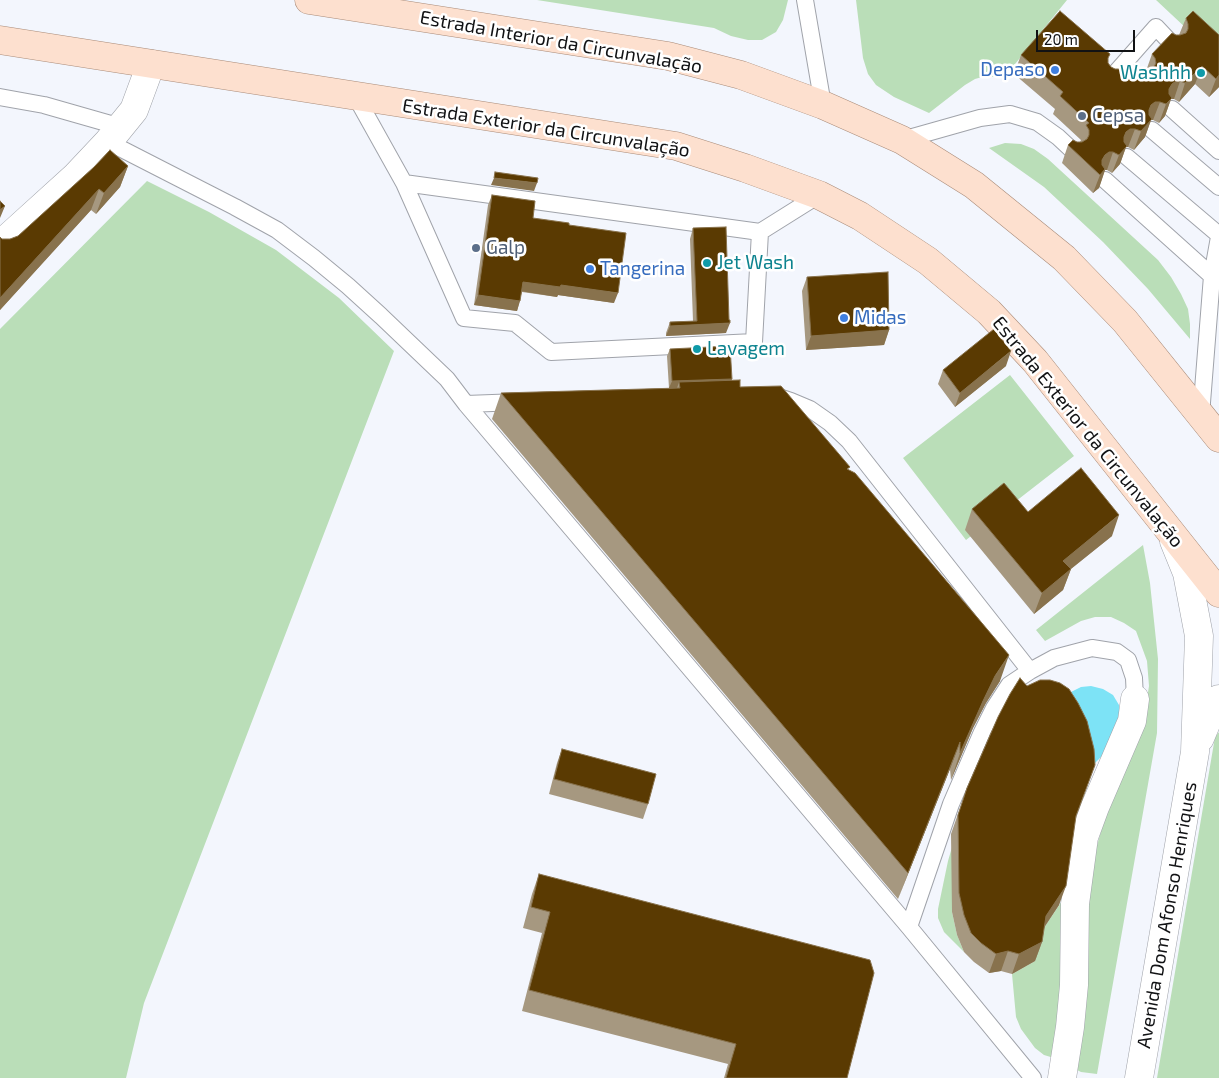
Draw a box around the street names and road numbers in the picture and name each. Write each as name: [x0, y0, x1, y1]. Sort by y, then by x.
street label: Estrada Interior da Circunvalação: [418, 6, 704, 78]
street label: Estrada Exterior da Circunvalação: [401, 94, 691, 162]
street label: Estrada Exterior da Circunvalação: [988, 312, 1188, 552]
street label: Avenida Dom Afonso Henriques: [1132, 780, 1202, 1050]

